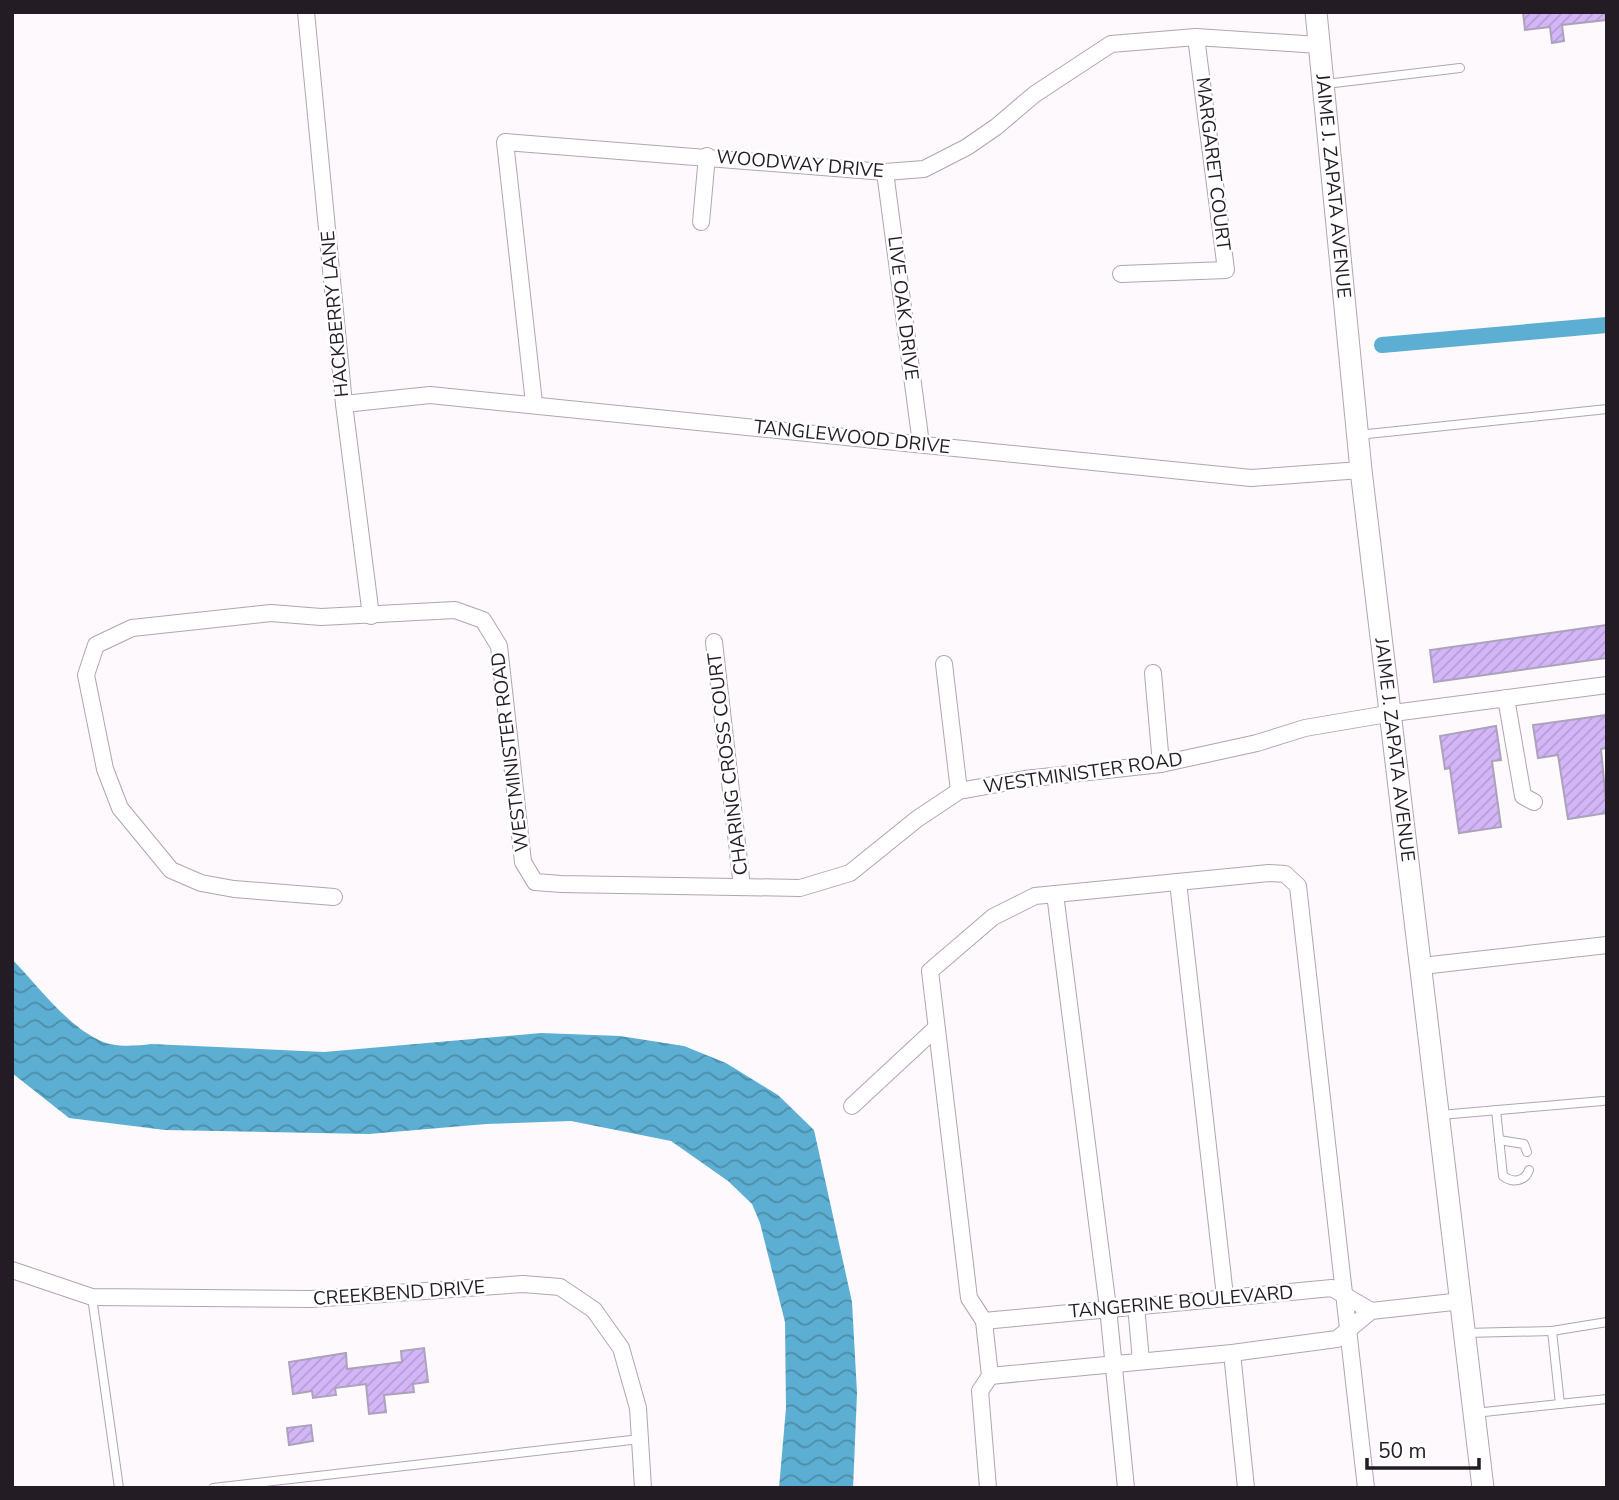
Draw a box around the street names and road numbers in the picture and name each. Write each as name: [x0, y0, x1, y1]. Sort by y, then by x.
street label: JAIME J. ZAPATA AVENUE: [1309, 72, 1357, 299]
street label: MARGARET COURT: [1189, 76, 1237, 253]
street label: WOODWAY DRIVE: [715, 144, 885, 184]
street label: HACKBERRY LANE: [315, 230, 355, 398]
street label: LIVE OAK DRIVE: [881, 234, 925, 382]
street label: TANGLEWOOD DRIVE: [752, 414, 952, 460]
street label: JAIME J. ZAPATA AVENUE: [1368, 636, 1421, 863]
street label: WESTMINISTER ROAD: [485, 651, 535, 853]
street label: CHARING CROSS COURT: [701, 651, 755, 877]
street label: WESTMINISTER ROAD: [982, 746, 1184, 800]
street label: CREEKBEND DRIVE: [312, 1274, 486, 1312]
street label: TANGERINE BOULEVARD: [1067, 1279, 1295, 1325]

